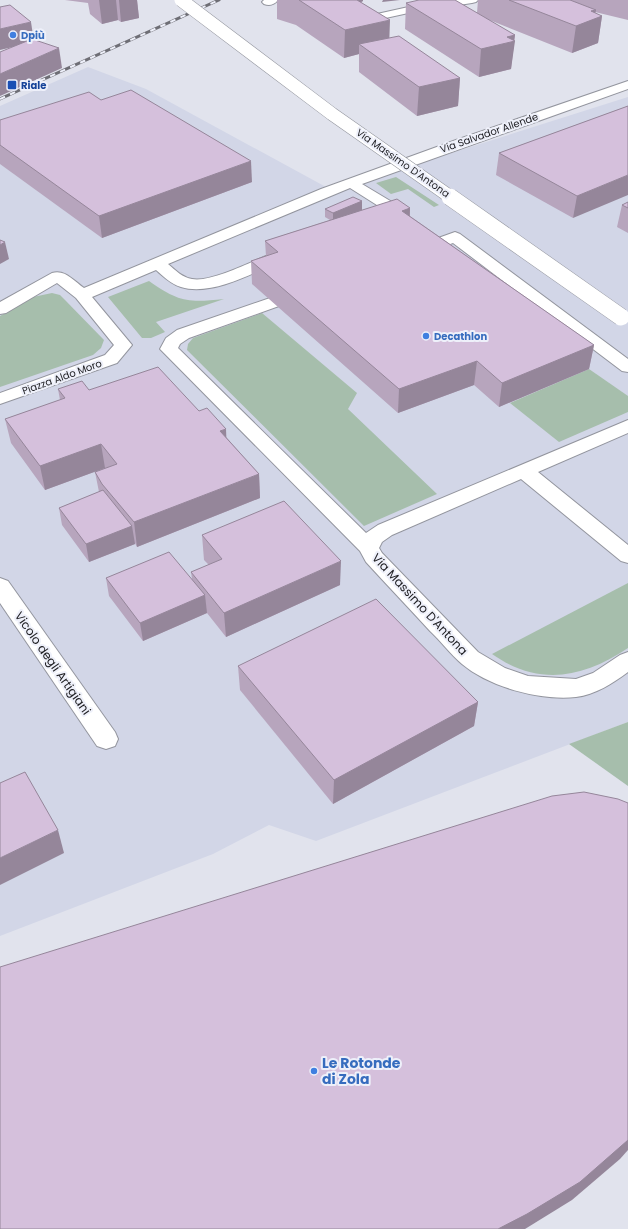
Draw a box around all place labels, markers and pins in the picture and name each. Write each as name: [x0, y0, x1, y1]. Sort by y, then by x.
place label: Dpiù: [21, 28, 45, 43]
marker: Dpiù: [8, 30, 18, 40]
place label: Riale: [21, 78, 46, 93]
marker: Riale: [6, 79, 18, 91]
place label: Decathlon: [434, 329, 487, 344]
marker: Decathlon: [421, 331, 431, 341]
place label: Le Rotonde di Zola: [322, 1053, 401, 1089]
marker: Le Rotonde di Zola: [309, 1066, 319, 1076]

